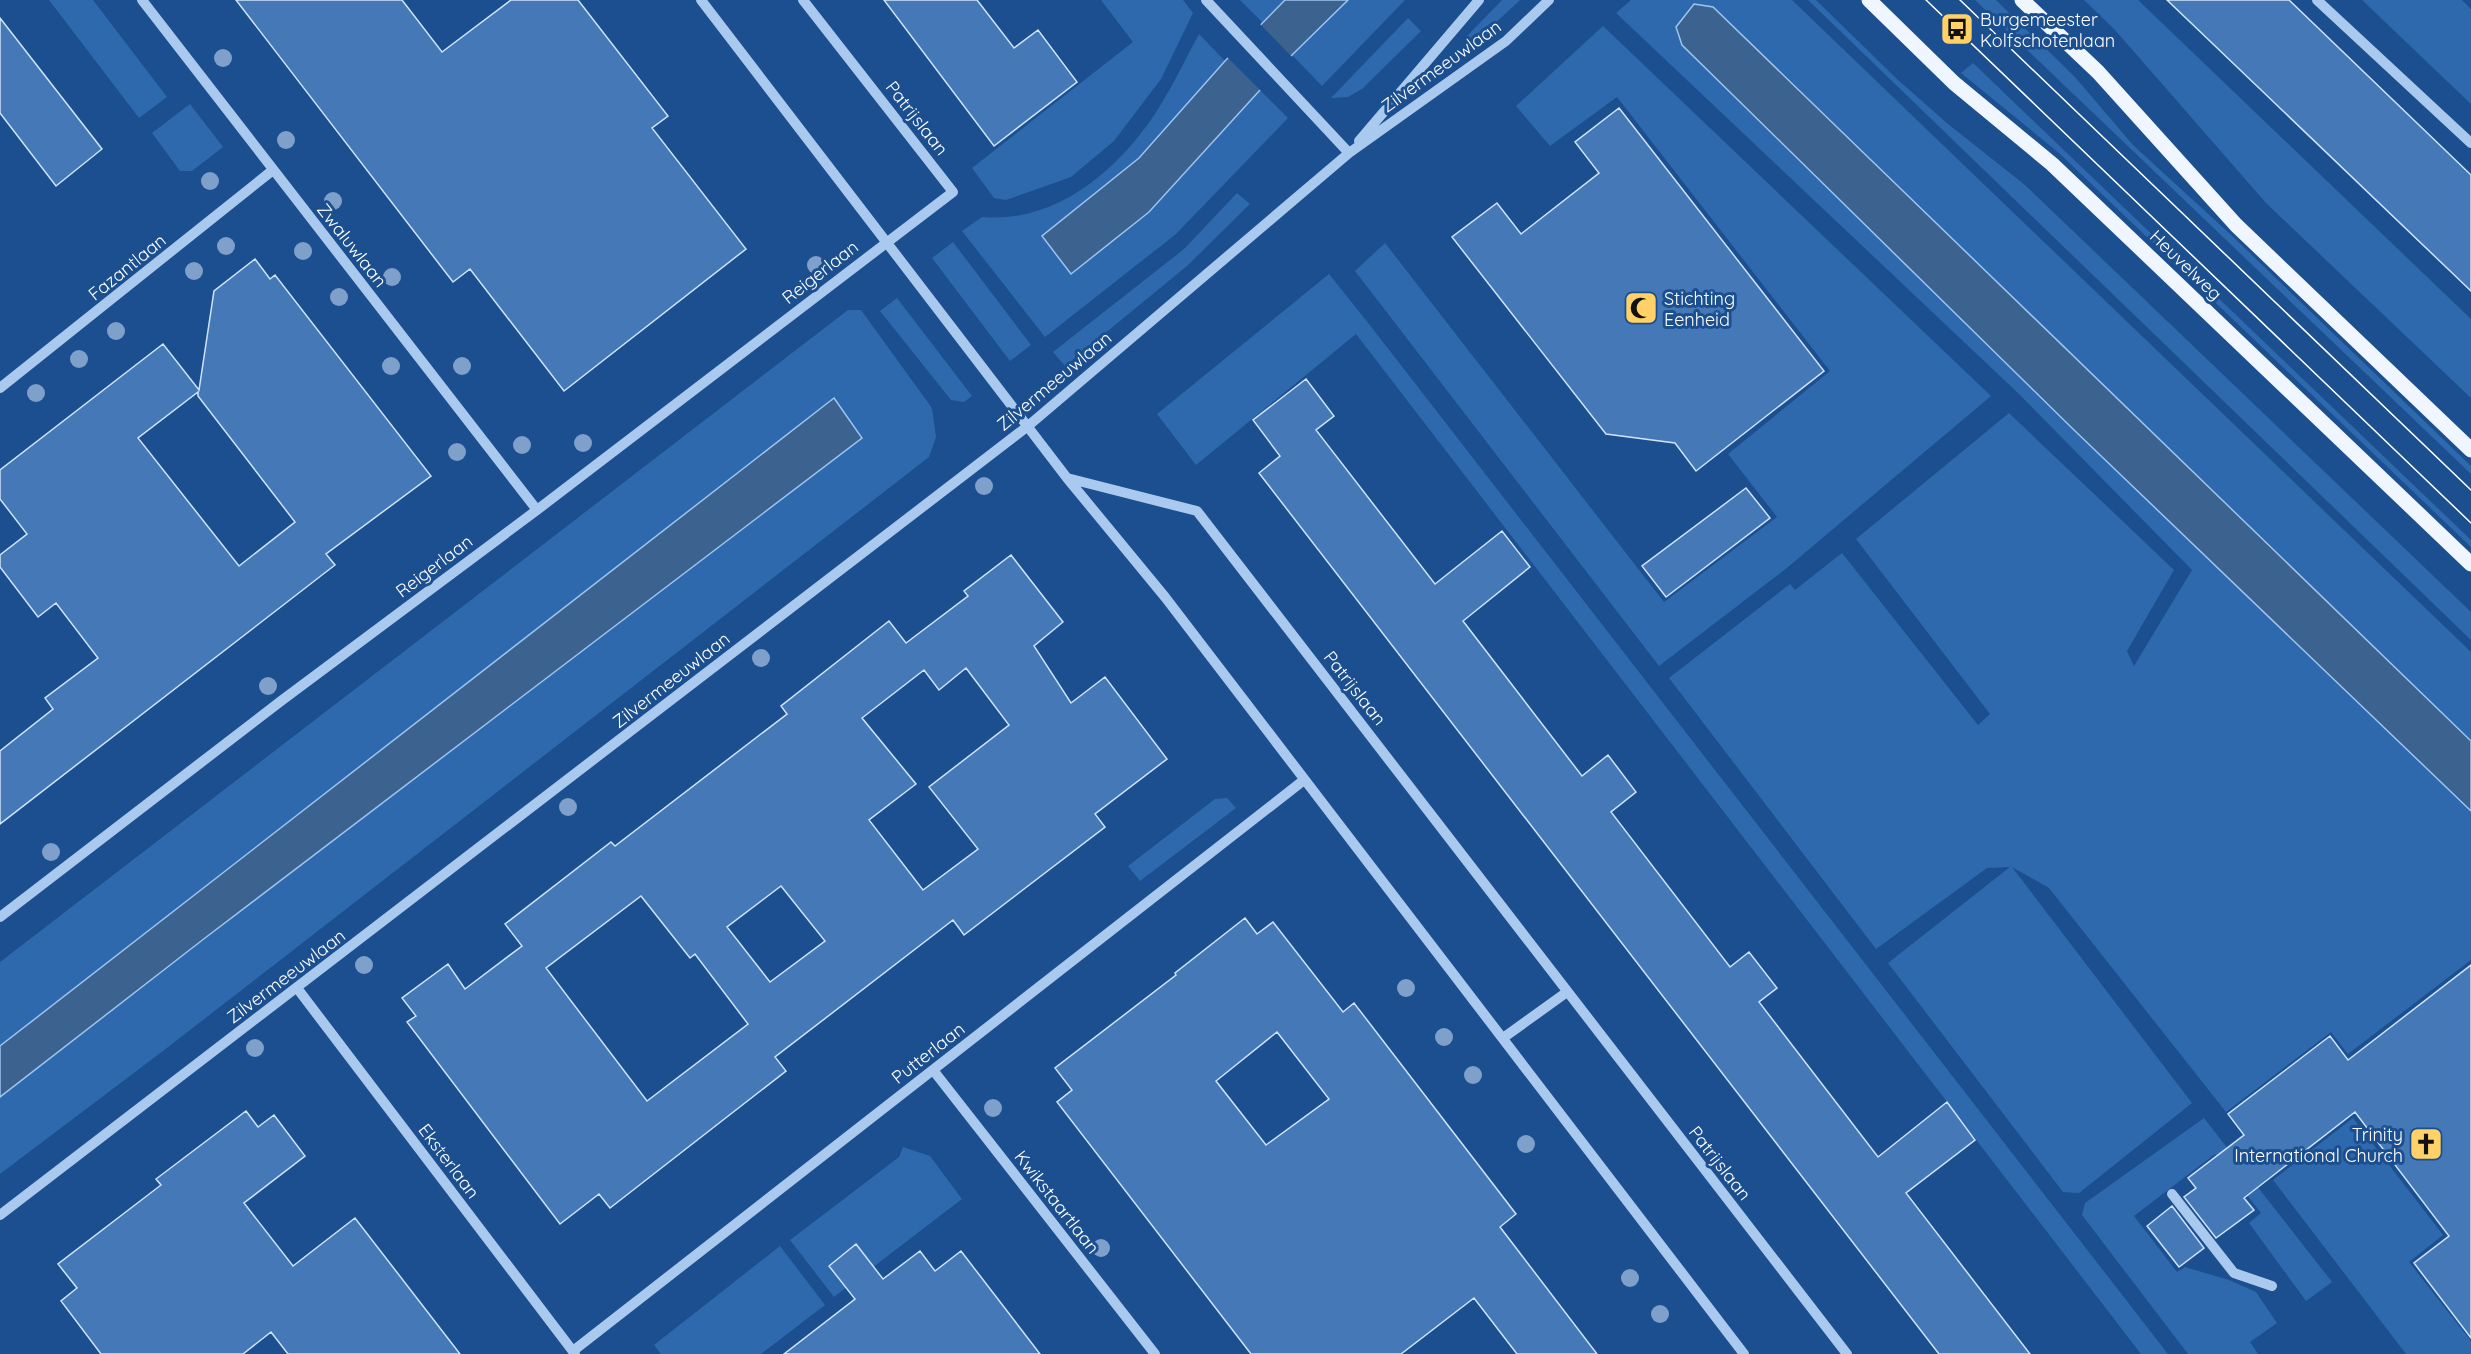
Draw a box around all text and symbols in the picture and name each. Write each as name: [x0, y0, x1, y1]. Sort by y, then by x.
place label: Burgemeester Kolfschotenlaan: [1980, 8, 2115, 52]
bus stop icon: Burgemeester Kolfschotenlaan: [1939, 11, 1975, 47]
street label: Zilvermeeuwlaan: [1376, 15, 1506, 117]
street label: Patrijslaan: [881, 76, 953, 160]
street label: Zwaluwlaan: [312, 198, 392, 292]
street label: Heuvelweg: [2145, 225, 2227, 305]
street label: Fazantlaan: [84, 229, 170, 305]
street label: Reigerlaan: [777, 235, 863, 309]
place label: Stichting Eenheid: [1664, 287, 1735, 331]
mosque icon: Stichting Eenheid: [1623, 290, 1659, 326]
street label: Zilvermeeuwlaan: [992, 326, 1116, 436]
street label: Reigerlaan: [391, 530, 477, 602]
street label: Zilvermeeuwlaan: [608, 627, 734, 733]
street label: Patrijslaan: [1319, 646, 1391, 730]
street label: Zilvermeeuwlaan: [222, 924, 350, 1028]
street label: Putterlaan: [887, 1017, 969, 1089]
street label: Eksterlaan: [413, 1119, 485, 1203]
street label: Patrijslaan: [1684, 1121, 1756, 1205]
place label: Trinity International Church: [2234, 1123, 2403, 1167]
church icon: Trinity International Church: [2408, 1126, 2444, 1162]
street label: Kwikstaartlaan: [1009, 1146, 1105, 1258]

